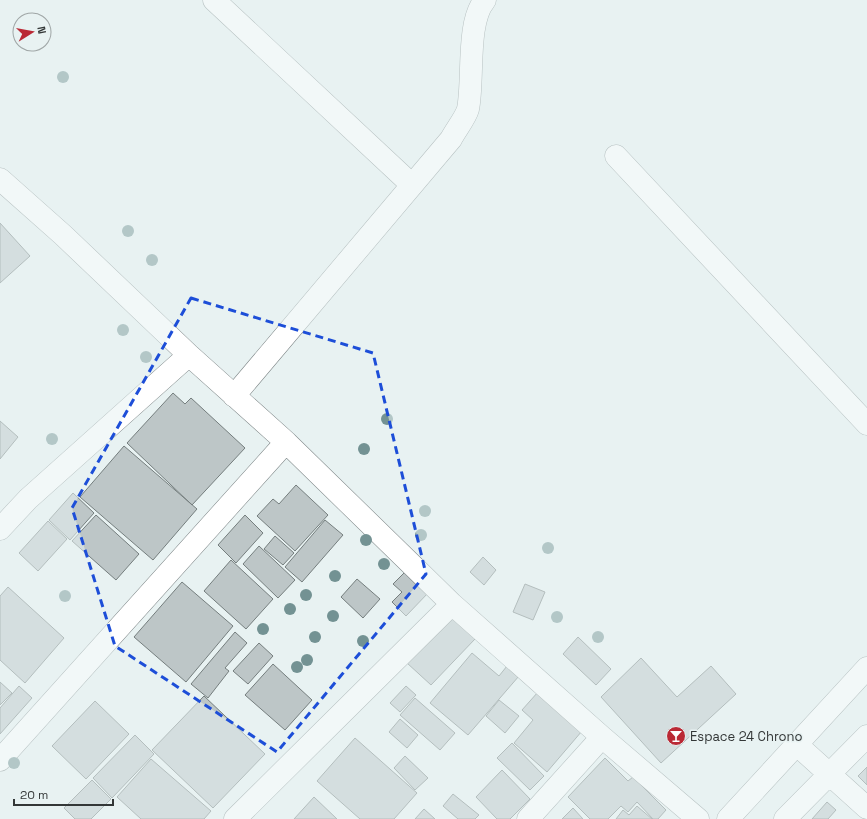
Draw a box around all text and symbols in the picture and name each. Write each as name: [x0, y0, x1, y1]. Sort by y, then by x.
north arrow: [12, 12, 52, 52]
text: N: [34, 25, 49, 35]
bar icon: Espace 24 Chrono: [665, 725, 687, 747]
place label: Espace 24 Chrono: [690, 728, 803, 745]
scale bar: [14, 781, 113, 807]
text: 20 m: [20, 787, 48, 803]

